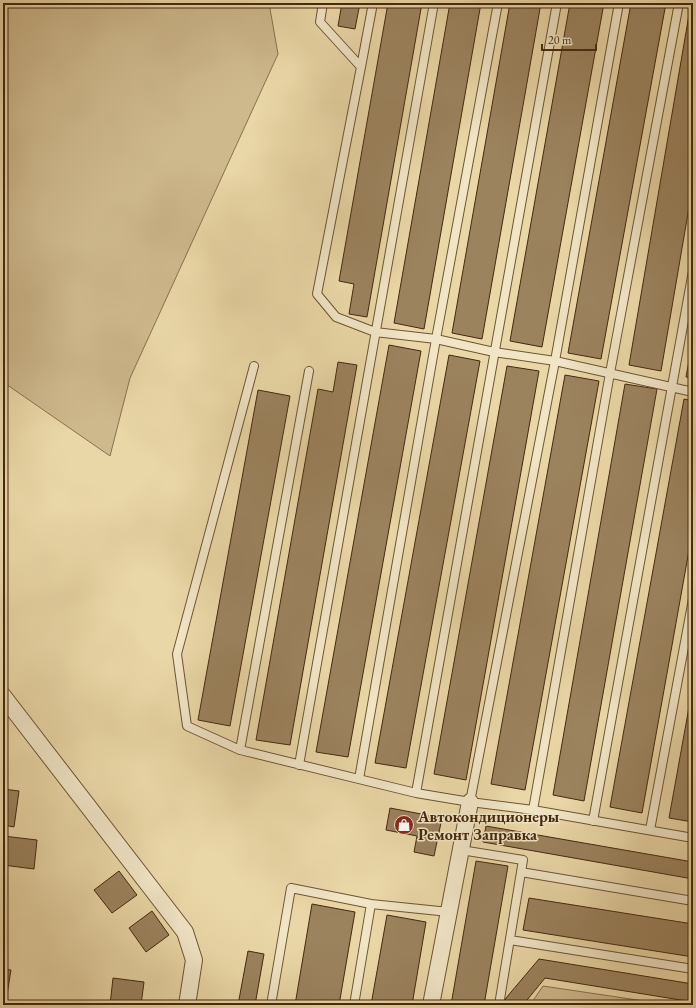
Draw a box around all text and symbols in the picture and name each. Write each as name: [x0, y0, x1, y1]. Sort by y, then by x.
scale bar: [542, 26, 596, 52]
text: 20 m: [548, 32, 572, 48]
place label: Автокондиционеры Ремонт Заправка: [417, 806, 560, 845]
shop icon: Автокондиционеры Ремонт Заправка: [393, 814, 415, 836]

